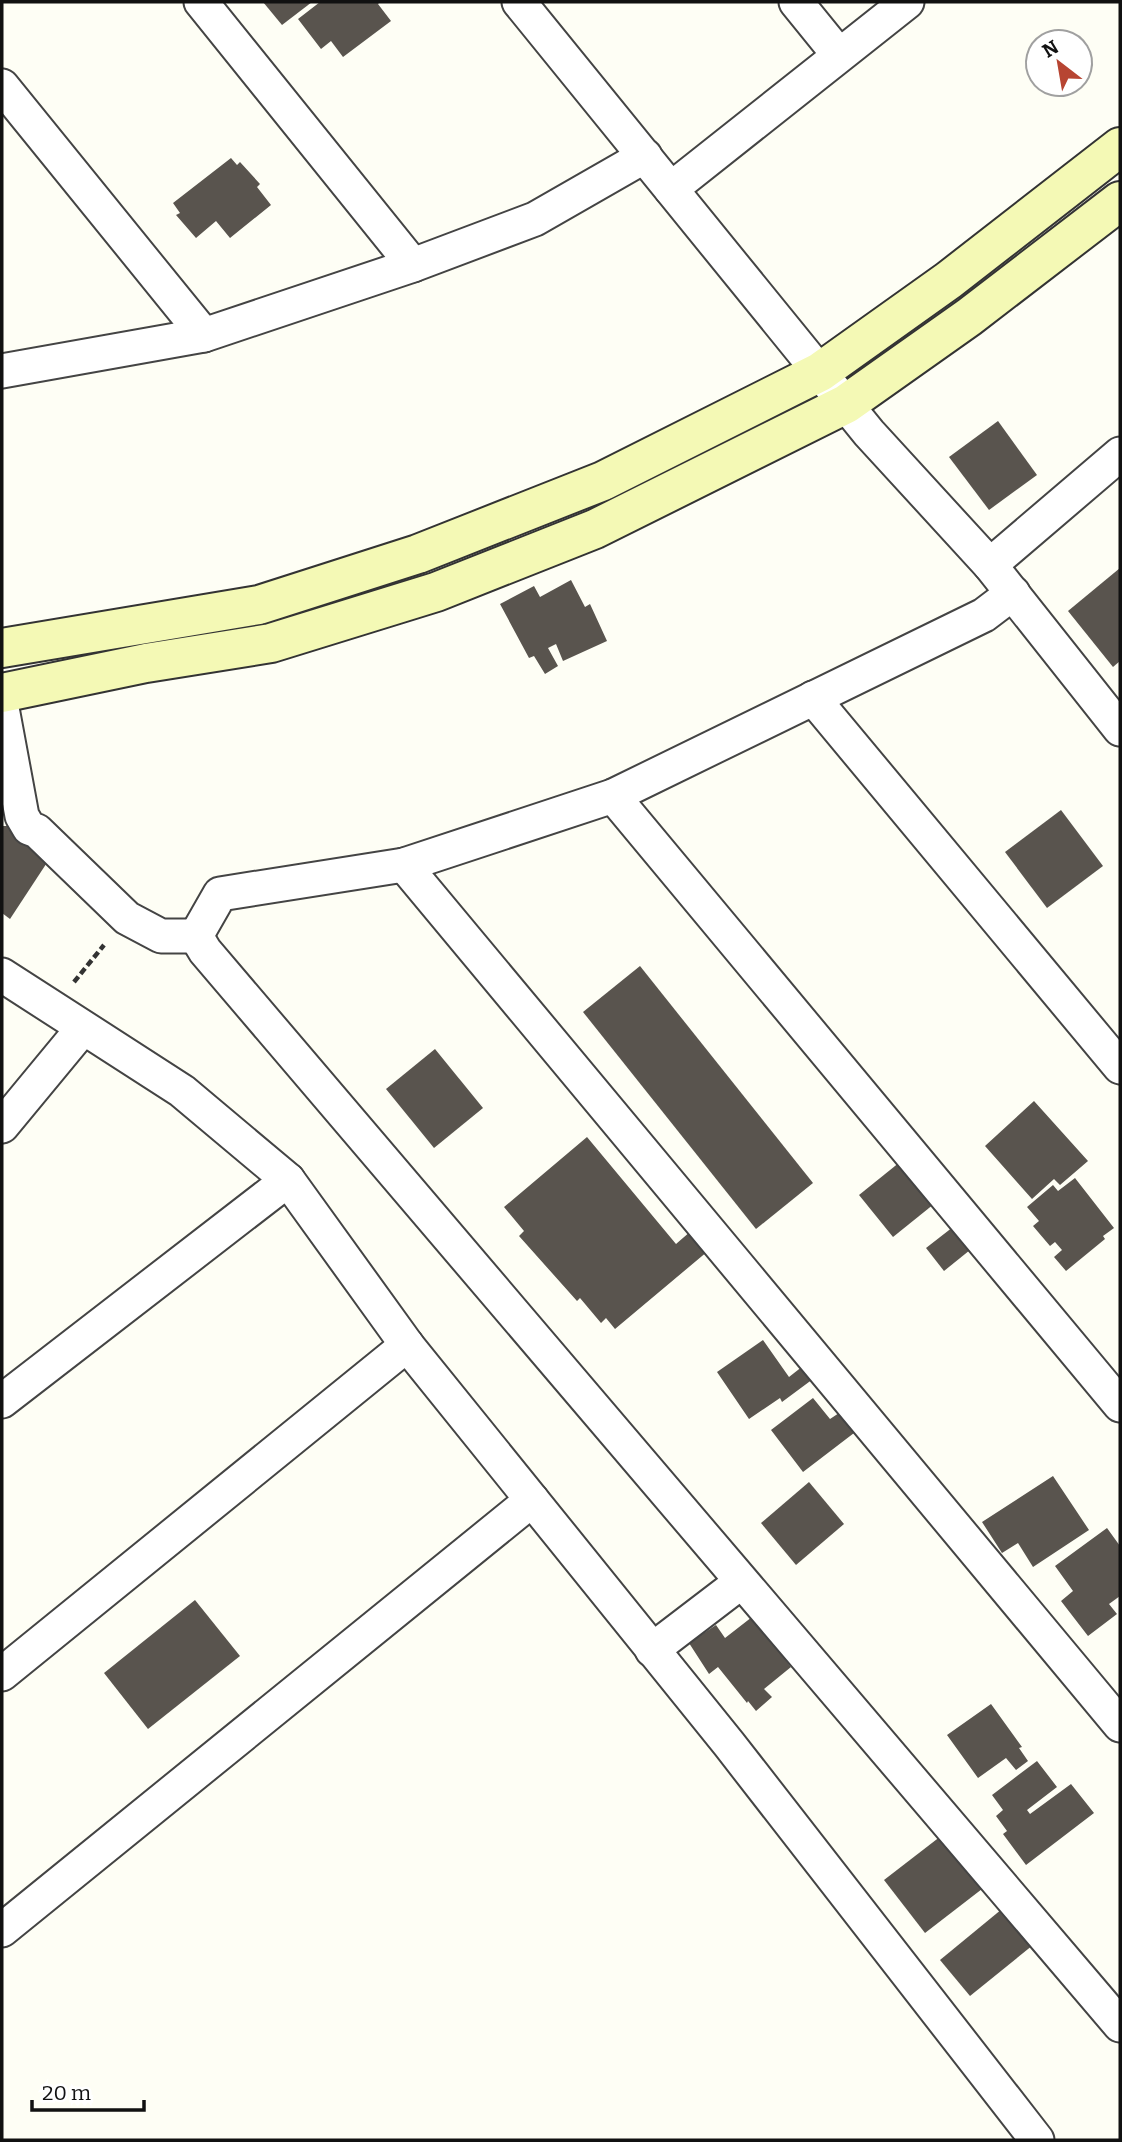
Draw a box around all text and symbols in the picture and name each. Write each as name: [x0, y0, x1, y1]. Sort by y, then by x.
north arrow: [1024, 28, 1094, 98]
text: N: [1038, 35, 1063, 62]
scale bar: [32, 2068, 144, 2112]
text: 20 m: [42, 2080, 91, 2106]

